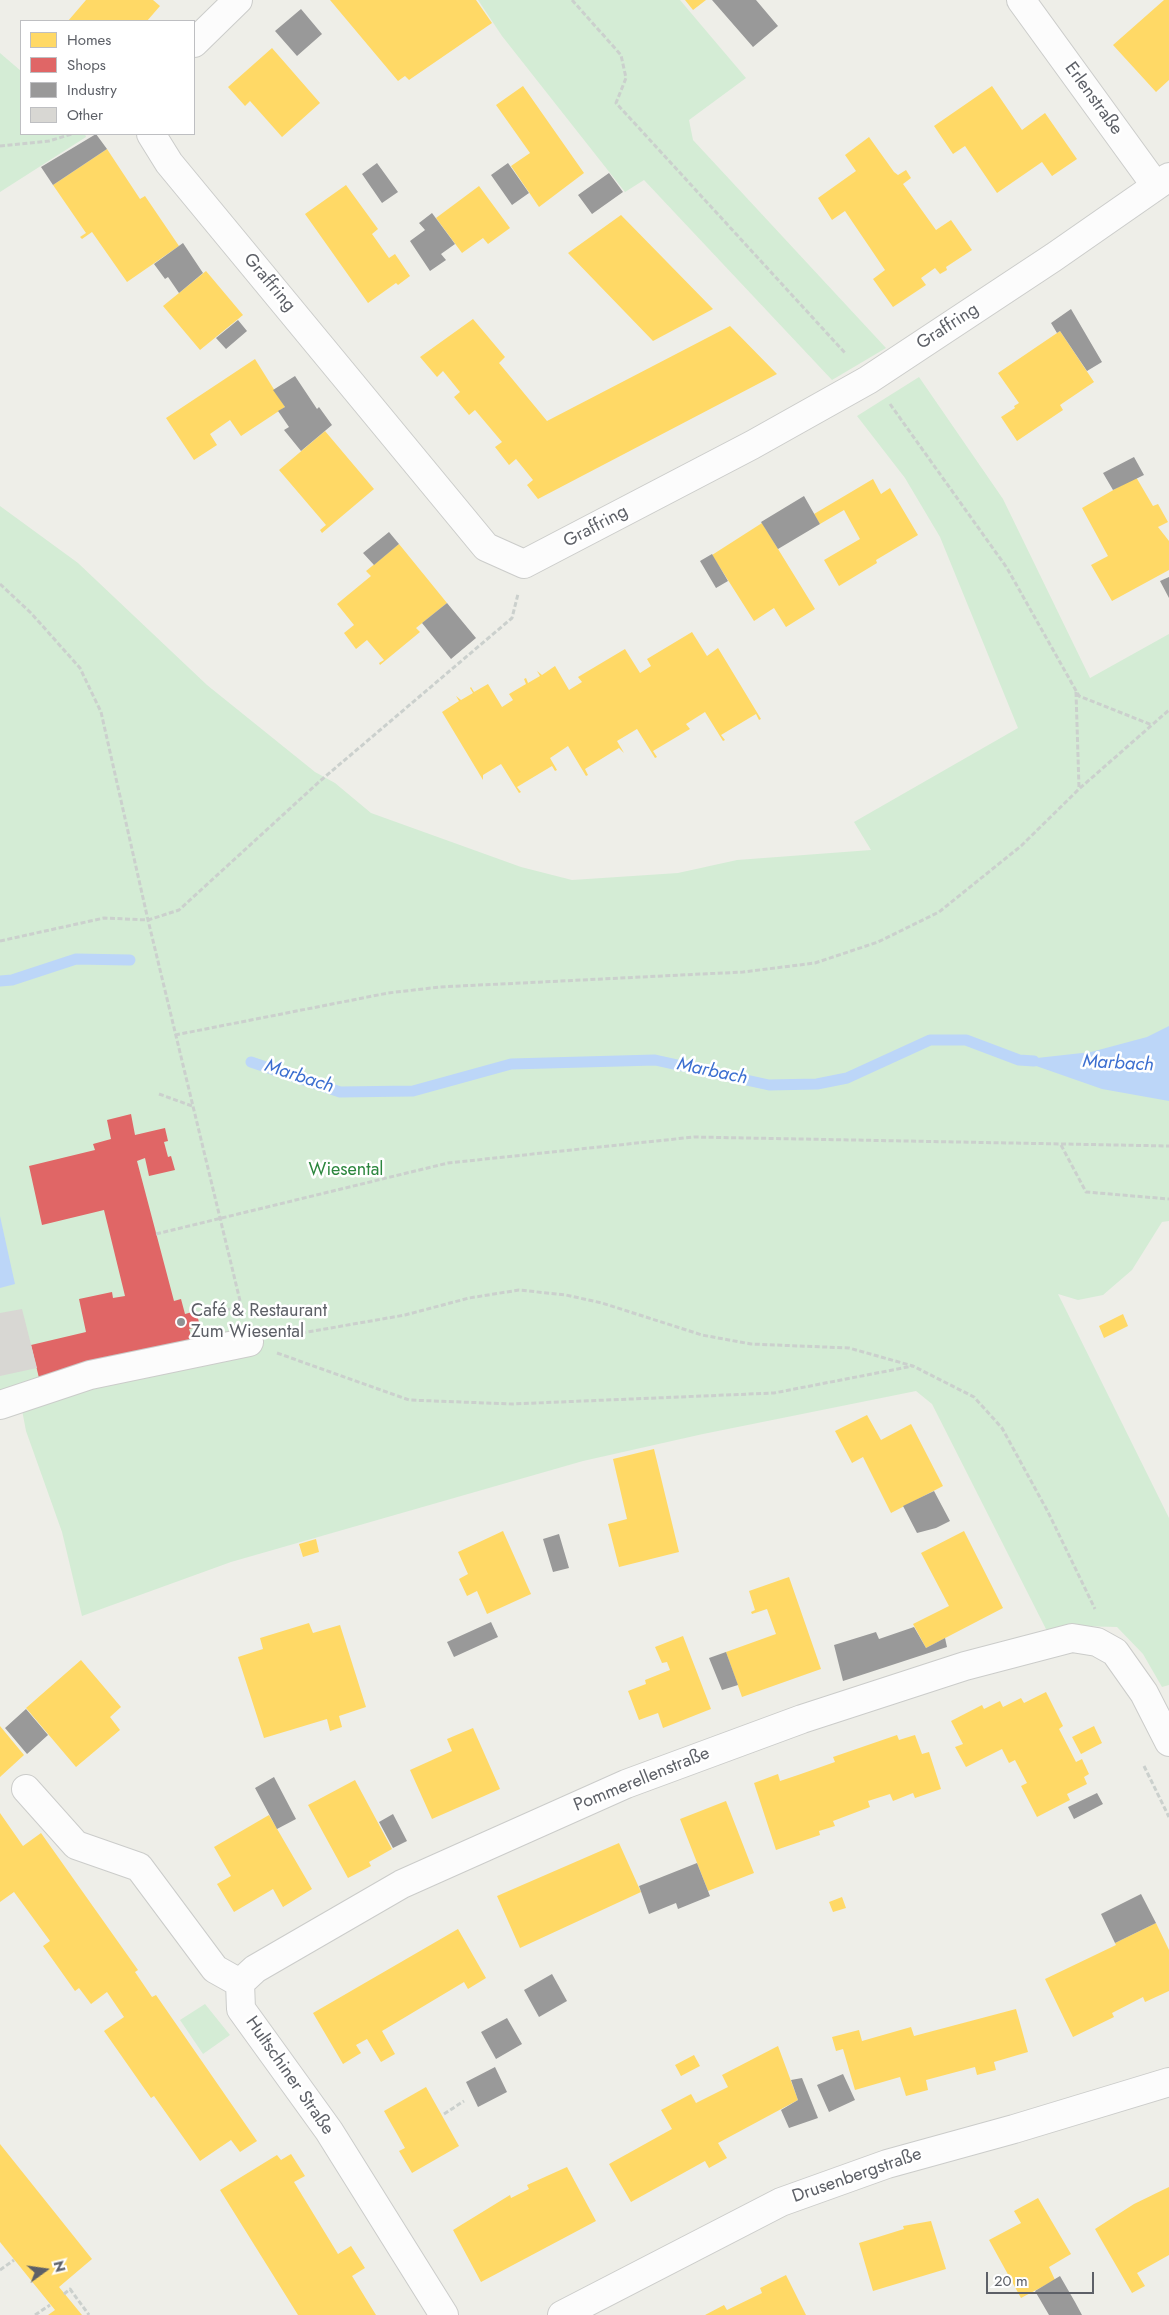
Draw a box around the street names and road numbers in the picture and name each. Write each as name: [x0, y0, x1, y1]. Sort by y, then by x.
street label: Erlenstraße: [1059, 58, 1127, 140]
street label: Graffring: [238, 249, 300, 317]
street label: Graffring: [913, 299, 983, 355]
street label: Graffring: [560, 501, 632, 553]
street label: Pommerellenstraße: [571, 1743, 713, 1817]
street label: Hultschiner Straße: [240, 2013, 338, 2139]
street label: Drusenbergstraße: [789, 2144, 925, 2208]

